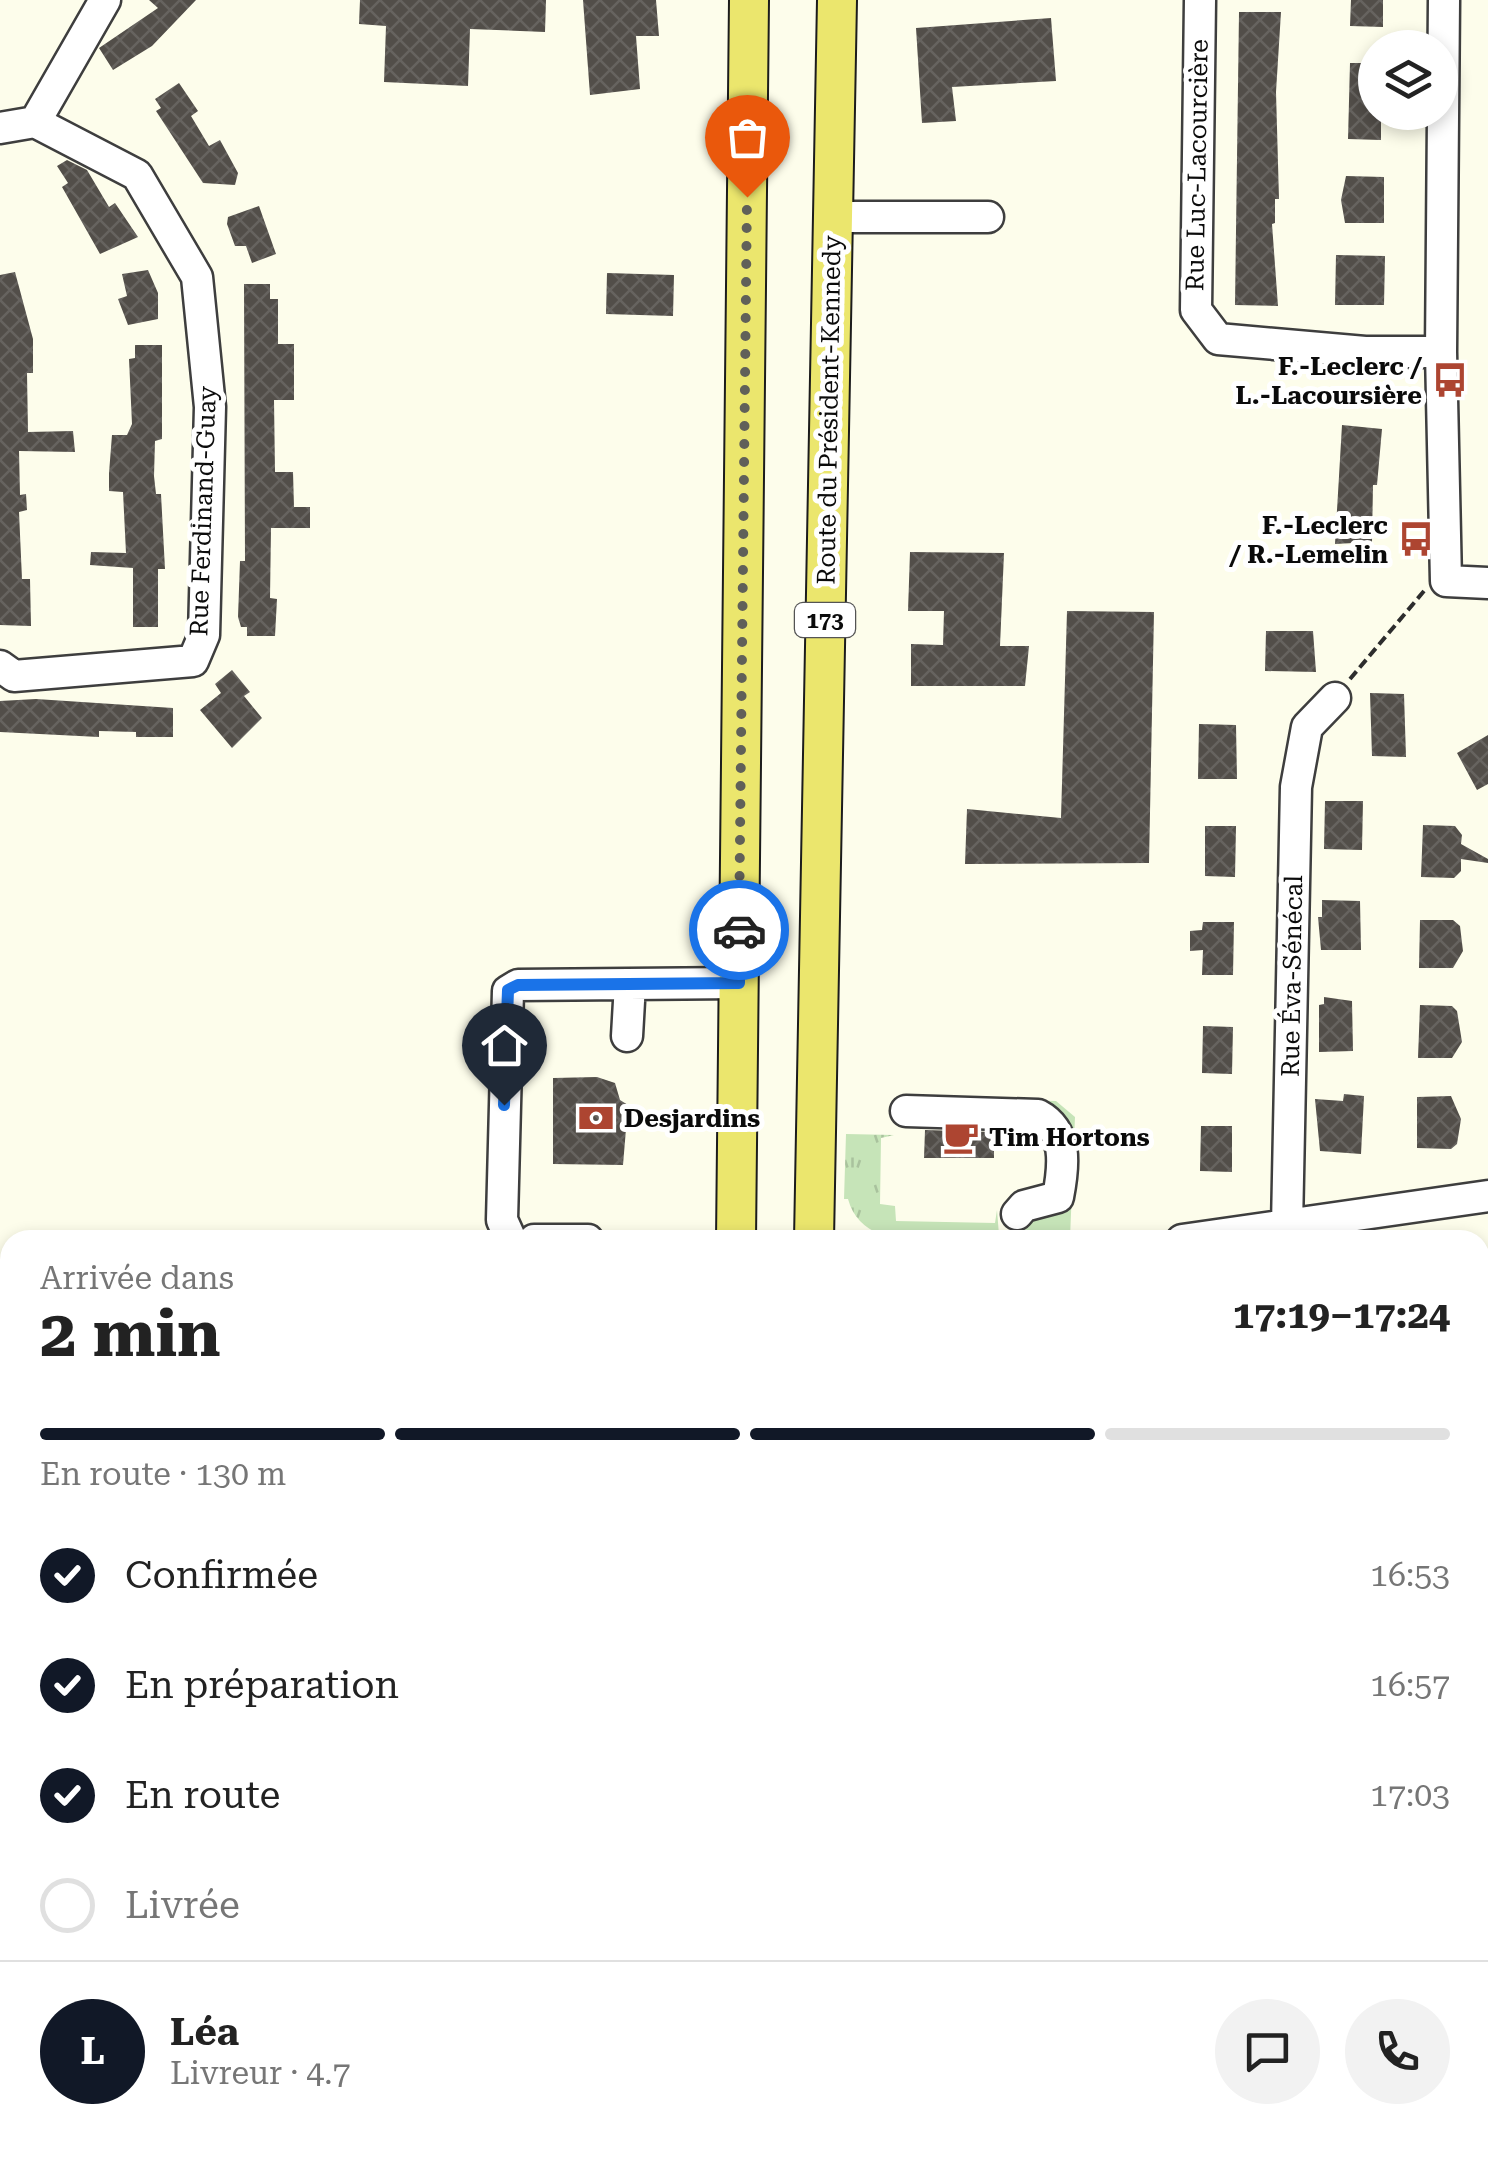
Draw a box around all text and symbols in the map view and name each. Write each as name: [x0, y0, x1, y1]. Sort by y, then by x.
map controls: [1358, 30, 1458, 130]
button: layers: [1358, 30, 1458, 130]
street label: Rue Luc-Lacourcière: [1180, 39, 1214, 291]
pin: [705, 95, 790, 198]
icon: bag: [720, 110, 775, 165]
street label: Route du Président-Kennedy: [811, 235, 847, 585]
place label: F.-Leclerc / L.-Lacoursière: [1236, 352, 1422, 410]
bus stop icon: F.-Leclerc / L.-Lacoursière: [1431, 361, 1469, 399]
street label: Rue Ferdinand-Guay: [184, 385, 222, 637]
place label: F.-Leclerc / R.-Lemelin: [1228, 511, 1388, 569]
bus stop icon: F.-Leclerc / R.-Lemelin: [1397, 520, 1435, 558]
road number: 173: [795, 603, 855, 637]
street label: Rue Éva-Sénécal: [1276, 875, 1308, 1077]
courier: [689, 880, 789, 980]
icon: car: [712, 903, 767, 958]
pin: [462, 1003, 547, 1106]
icon: home: [477, 1018, 532, 1073]
bank icon: Desjardins: [577, 1099, 615, 1137]
place label: Desjardins: [624, 1104, 760, 1133]
cafe icon: Tim Hortons: [942, 1118, 980, 1156]
place label: Tim Hortons: [989, 1123, 1150, 1152]
text: Arrivée dans: [40, 1259, 234, 1297]
text: 17:19–17:24: [1233, 1293, 1450, 1337]
text: 2 min: [40, 1296, 221, 1372]
text: En route · 130 m: [40, 1455, 286, 1493]
icon: check: [40, 1548, 95, 1603]
text: Confirmée: [125, 1553, 318, 1597]
text: 16:53: [1370, 1556, 1450, 1594]
icon: check: [40, 1658, 95, 1713]
text: En préparation: [125, 1663, 399, 1707]
text: 16:57: [1370, 1666, 1450, 1704]
icon: check: [40, 1768, 95, 1823]
text: En route: [125, 1773, 280, 1817]
text: 17:03: [1370, 1776, 1450, 1814]
text: Livrée: [125, 1883, 240, 1927]
button: chat: [1215, 1999, 1320, 2104]
button: phone: [1345, 1999, 1450, 2104]
text: Léa: [170, 2010, 239, 2054]
text: L: [80, 2029, 105, 2073]
text: Livreur · 4.7: [170, 2054, 350, 2092]

